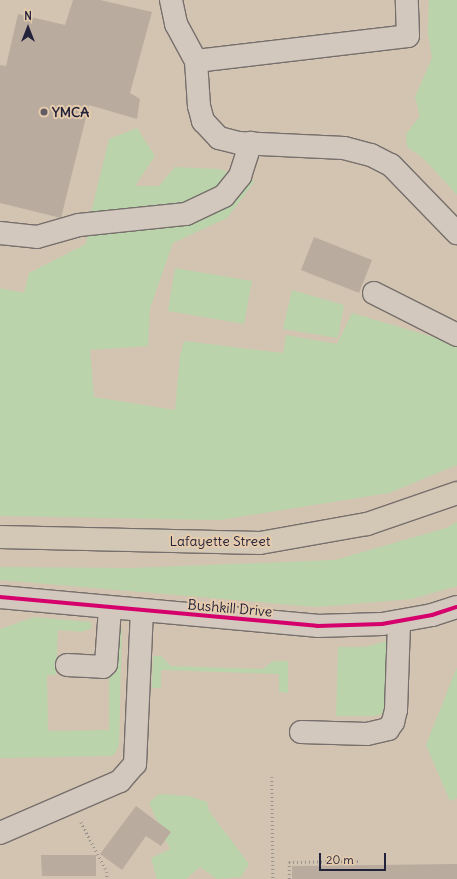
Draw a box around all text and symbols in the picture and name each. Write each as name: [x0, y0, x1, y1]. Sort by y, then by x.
north arrow: [8, 8, 48, 48]
text: N: [24, 9, 32, 23]
place label: YMCA: [52, 104, 89, 120]
marker: YMCA: [39, 107, 49, 117]
street label: Lafayette Street: [170, 533, 270, 549]
street label: Bushkill Drive: [187, 596, 273, 620]
scale bar: [321, 845, 388, 871]
text: 20 m: [326, 852, 354, 867]

